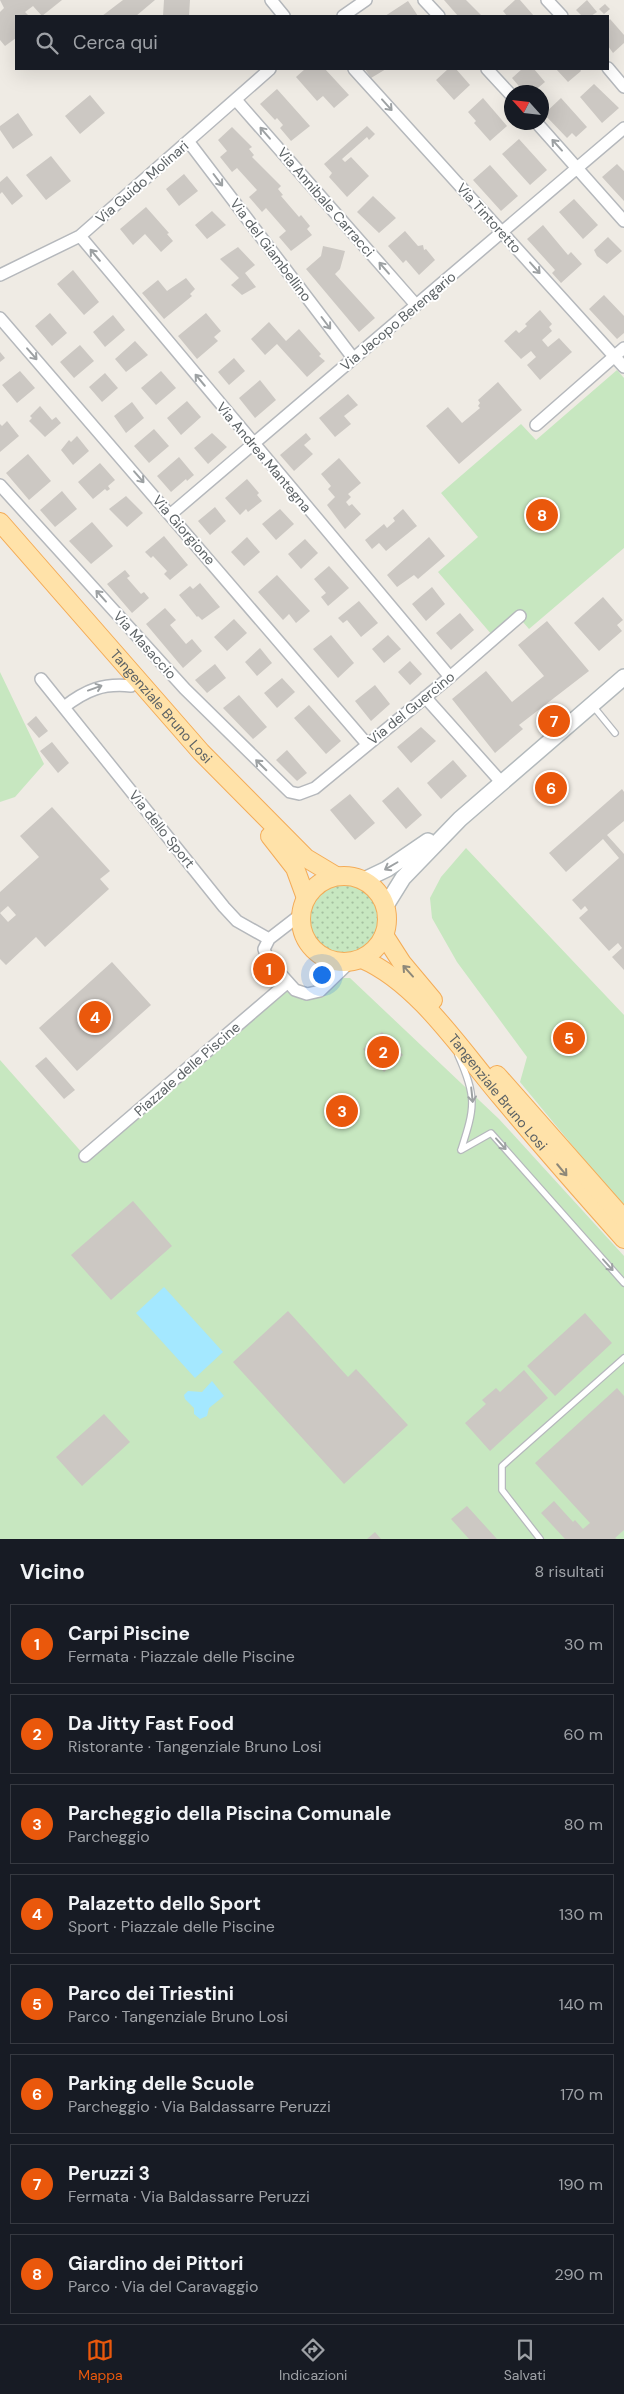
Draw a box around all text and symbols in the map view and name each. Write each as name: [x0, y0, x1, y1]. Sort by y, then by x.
search box: [15, 15, 609, 70]
icon: search: [33, 29, 61, 57]
text: Cerca qui: [73, 30, 158, 55]
north arrow: [504, 85, 549, 130]
one-way arrow: [381, 98, 393, 111]
one-way arrow: [259, 127, 271, 140]
street label: Via Guido Molinari: [92, 137, 192, 227]
one-way arrow: [551, 139, 563, 152]
street label: Via Annibale Carracci: [274, 144, 378, 260]
one-way arrow: [212, 173, 223, 186]
street label: Via Tintoretto: [453, 179, 525, 257]
street label: Via del Giambellino: [226, 195, 316, 305]
one-way arrow: [90, 249, 101, 262]
one-way arrow: [529, 261, 541, 274]
one-way arrow: [378, 262, 390, 275]
street label: Via Jacopo Berengario: [337, 267, 459, 375]
one-way arrow: [321, 316, 332, 329]
one-way arrow: [26, 348, 38, 361]
one-way arrow: [194, 374, 205, 387]
street label: Via Andrea Mantegna: [213, 398, 315, 516]
one-way arrow: [133, 470, 144, 483]
street label: Via Giorgione: [149, 491, 219, 569]
pin: 8: [526, 496, 558, 534]
one-way arrow: [95, 589, 107, 602]
street label: Via Masaccio: [110, 607, 180, 683]
street label: Tangenziale Bruno Losi: [106, 646, 216, 767]
street label: Via del Guercino: [364, 667, 458, 749]
one-way arrow: [87, 683, 102, 692]
pin: 7: [538, 702, 570, 740]
one-way arrow: [255, 759, 267, 771]
pin: 6: [535, 769, 567, 807]
street label: Via dello Sport: [125, 786, 199, 872]
one-way arrow: [385, 862, 399, 872]
pin: 1: [253, 950, 285, 988]
your location: [309, 962, 335, 988]
one-way arrow: [403, 964, 414, 977]
pin: 4: [79, 998, 111, 1036]
street label: Piazzale delle Piscine: [130, 1018, 244, 1120]
pin: 5: [553, 1019, 585, 1057]
street label: Tangenziale Bruno Losi: [445, 1030, 551, 1154]
pin: 2: [367, 1033, 399, 1071]
one-way arrow: [467, 1086, 477, 1102]
pin: 3: [326, 1092, 358, 1130]
one-way arrow: [495, 1137, 507, 1150]
one-way arrow: [557, 1164, 568, 1177]
one-way arrow: [603, 1259, 614, 1272]
text: Vicino: [20, 1558, 85, 1586]
text: 8 risultati: [535, 1561, 604, 1582]
text: Carpi Piscine: [68, 1621, 190, 1646]
text: 1: [34, 1634, 40, 1655]
text: 30 m: [564, 1634, 603, 1655]
text: Fermata · Piazzale delle Piscine: [68, 1646, 295, 1667]
text: Da Jitty Fast Food: [68, 1711, 234, 1736]
text: 2: [32, 1724, 42, 1745]
text: 60 m: [563, 1724, 603, 1745]
text: Ristorante · Tangenziale Bruno Losi: [68, 1736, 322, 1757]
text: Parcheggio della Piscina Comunale: [68, 1801, 391, 1826]
text: 3: [32, 1814, 42, 1835]
text: 80 m: [564, 1814, 603, 1835]
text: Parcheggio: [68, 1826, 150, 1847]
text: Palazetto dello Sport: [68, 1891, 261, 1916]
text: 4: [32, 1904, 42, 1925]
text: 130 m: [559, 1904, 603, 1925]
text: Sport · Piazzale delle Piscine: [68, 1916, 275, 1937]
text: Parco dei Triestini: [68, 1981, 234, 2006]
text: 5: [32, 1994, 42, 2015]
text: 140 m: [559, 1994, 603, 2015]
text: Parco · Tangenziale Bruno Losi: [68, 2006, 288, 2027]
text: Parking delle Scuole: [68, 2071, 254, 2096]
text: 6: [32, 2084, 42, 2105]
text: 170 m: [560, 2084, 603, 2105]
text: Parcheggio · Via Baldassarre Peruzzi: [68, 2096, 331, 2117]
text: Peruzzi 3: [68, 2161, 150, 2186]
text: 7: [33, 2174, 41, 2195]
text: 190 m: [559, 2174, 603, 2195]
text: Fermata · Via Baldassarre Peruzzi: [68, 2186, 310, 2207]
text: Giardino dei Pittori: [68, 2251, 243, 2276]
text: 8: [32, 2264, 42, 2285]
text: 290 m: [554, 2264, 603, 2285]
text: Parco · Via del Caravaggio: [68, 2276, 258, 2297]
tab: Mappa: [78, 2336, 123, 2384]
tab: Indicazioni: [279, 2336, 347, 2384]
tab: Salvati: [504, 2336, 546, 2384]

